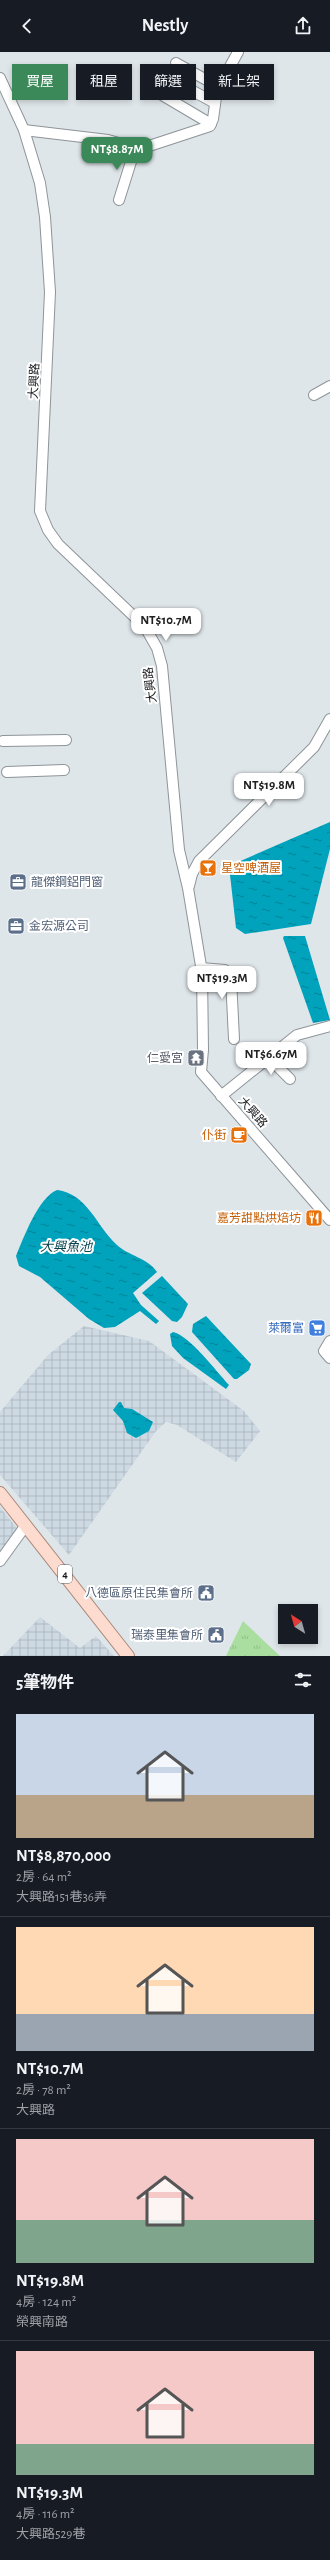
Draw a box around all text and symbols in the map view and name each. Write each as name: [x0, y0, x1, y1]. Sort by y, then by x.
icon: back: [16, 15, 38, 37]
icon: share: [292, 15, 314, 37]
text: Nestly: [142, 17, 188, 35]
chip: 買屋: [12, 64, 68, 100]
chip: 租屋: [76, 64, 132, 100]
chip: 篩選: [140, 64, 196, 100]
chip: 新上架: [204, 64, 274, 100]
pin: NT$8.87M: [76, 137, 158, 171]
text: NT$8.87M: [90, 143, 144, 156]
street label: 大興路: [26, 363, 41, 399]
pin: NT$10.7M: [125, 608, 207, 642]
text: NT$10.7M: [140, 614, 192, 627]
street label: 大興路: [141, 666, 158, 704]
pin: NT$19.8M: [228, 773, 310, 807]
text: NT$19.8M: [243, 779, 295, 792]
bar icon: 星空啤酒屋: [198, 858, 218, 878]
place label: 星空啤酒屋: [221, 861, 281, 874]
office icon: 龍傑鋼鋁門窗: [8, 872, 28, 892]
place label: 龍傑鋼鋁門窗: [31, 875, 103, 888]
office icon: 金宏源公司: [6, 916, 26, 936]
place label: 金宏源公司: [29, 919, 89, 932]
pin: NT$19.3M: [181, 966, 263, 1000]
text: NT$19.3M: [196, 972, 248, 985]
pin: NT$6.67M: [230, 1042, 312, 1076]
temple icon: 仁愛宮: [186, 1048, 206, 1068]
text: NT$6.67M: [245, 1048, 297, 1061]
place label: 仁愛宮: [147, 1051, 183, 1064]
street label: 大興路: [236, 1094, 270, 1129]
cafe icon: 仆街: [229, 1125, 249, 1145]
place label: 仆街: [202, 1128, 226, 1141]
restaurant icon: 嘉芳甜點烘焙坊: [304, 1208, 324, 1228]
place label: 嘉芳甜點烘焙坊: [217, 1211, 301, 1224]
water label: 大興魚池: [40, 1240, 94, 1254]
supermarket icon: 萊爾富: [307, 1318, 327, 1338]
place label: 萊爾富: [268, 1321, 304, 1334]
road number: 4: [58, 1565, 72, 1583]
public building icon: 八德區原住民集會所: [196, 1583, 216, 1603]
place label: 八德區原住民集會所: [85, 1586, 193, 1599]
north arrow: [278, 1604, 318, 1644]
map controls: [278, 1604, 318, 1644]
public building icon: 瑞泰里集會所: [206, 1625, 226, 1645]
place label: 瑞泰里集會所: [131, 1628, 203, 1641]
icon: filters: [292, 1669, 314, 1691]
text: 5筆物件: [16, 1674, 74, 1691]
icon: home: [129, 1740, 201, 1812]
text: NT$8,870,000: [16, 1847, 111, 1864]
text: 2房 · 64 m²: [16, 1871, 72, 1884]
text: 大興路151巷36弄: [16, 1891, 107, 1904]
icon: home: [129, 1953, 201, 2025]
text: NT$10.7M: [16, 2060, 84, 2077]
text: 2房 · 78 m²: [16, 2084, 71, 2097]
text: 大興路: [16, 2104, 55, 2117]
icon: home: [129, 2165, 201, 2237]
text: NT$19.8M: [16, 2272, 84, 2289]
text: 4房 · 124 m²: [16, 2296, 76, 2309]
text: 榮興南路: [16, 2316, 68, 2329]
icon: home: [129, 2377, 201, 2449]
text: NT$19.3M: [16, 2484, 83, 2501]
text: 4房 · 116 m²: [16, 2508, 75, 2521]
text: 大興路529巷: [16, 2528, 85, 2541]

